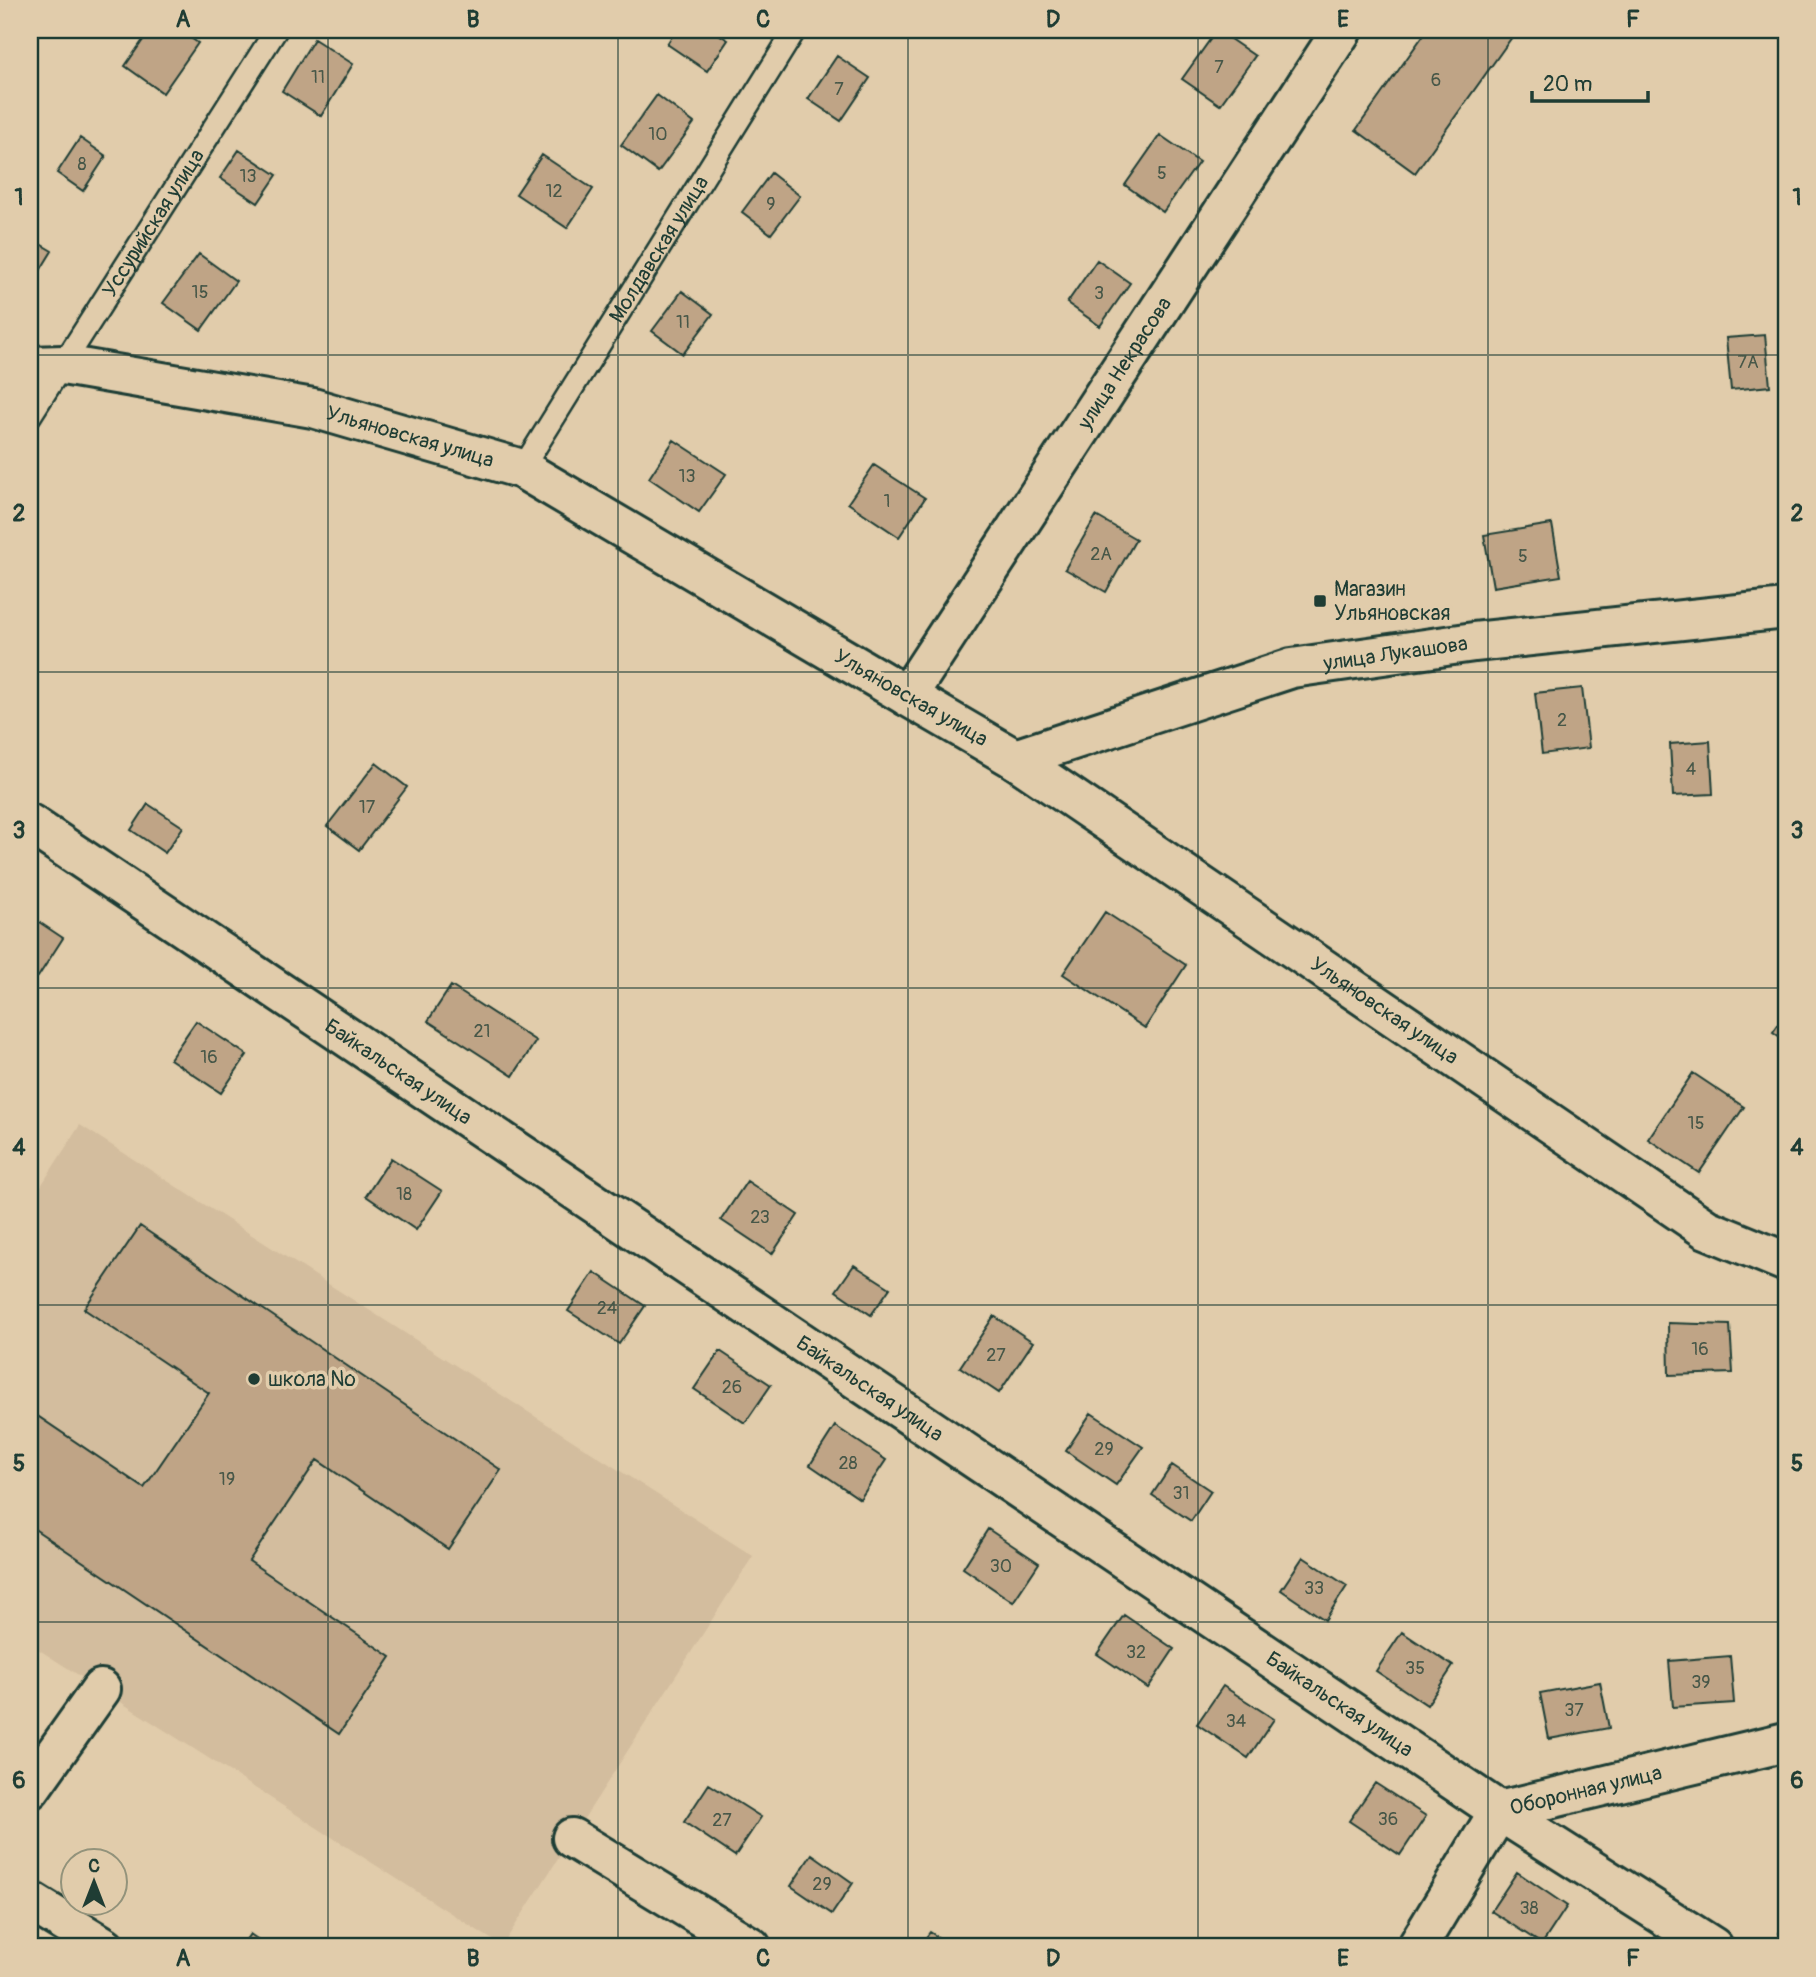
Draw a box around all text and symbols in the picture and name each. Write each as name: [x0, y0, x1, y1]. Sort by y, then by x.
text: A: [176, 5, 191, 34]
text: B: [466, 5, 480, 34]
text: C: [756, 5, 770, 34]
text: D: [1046, 5, 1060, 34]
text: E: [1337, 5, 1349, 34]
text: F: [1626, 5, 1640, 34]
house number: 7: [1214, 56, 1224, 79]
scale bar: [1532, 60, 1648, 104]
house number: 11: [311, 66, 325, 89]
house number: 6: [1431, 69, 1441, 92]
text: 20 m: [1543, 71, 1592, 98]
house number: 7: [834, 78, 844, 101]
house number: 10: [648, 123, 668, 146]
street label: Уссурийская улица: [96, 144, 210, 302]
house number: 8: [77, 153, 87, 176]
house number: 5: [1157, 162, 1167, 185]
house number: 13: [239, 165, 257, 188]
street label: Молдавская улица: [603, 171, 715, 328]
house number: 12: [545, 180, 563, 203]
text: 1: [15, 183, 24, 212]
text: 1: [1793, 183, 1802, 212]
house number: 9: [766, 193, 776, 216]
house number: 15: [192, 281, 208, 304]
house number: 3: [1094, 282, 1104, 305]
street label: улица Некрасова: [1071, 292, 1178, 435]
house number: 11: [676, 311, 690, 334]
house number: 7А: [1737, 351, 1759, 374]
street label: Ульяновская улица: [323, 399, 497, 474]
house number: 13: [678, 465, 696, 488]
house number: 1: [883, 490, 891, 513]
text: 2: [13, 499, 26, 528]
text: 2: [1791, 499, 1804, 528]
house number: 2А: [1090, 543, 1112, 566]
house number: 5: [1518, 545, 1528, 568]
place label: Магазин Ульяновская: [1334, 576, 1450, 627]
marker: Магазин Ульяновская: [1312, 593, 1328, 609]
street label: улица Лукашова: [1321, 630, 1469, 677]
street label: Ульяновская улица: [829, 643, 993, 753]
house number: 2: [1557, 709, 1567, 732]
house number: 4: [1686, 758, 1697, 781]
house number: 17: [359, 796, 376, 819]
text: 3: [13, 816, 25, 845]
text: 3: [1791, 816, 1803, 845]
street label: Ульяновская улица: [1305, 950, 1464, 1070]
street label: Байкальская улица: [320, 1012, 477, 1131]
house number: 21: [473, 1020, 491, 1043]
house number: 16: [200, 1046, 218, 1069]
house number: 15: [1688, 1112, 1704, 1135]
text: 4: [12, 1133, 26, 1162]
text: 4: [1790, 1133, 1804, 1162]
house number: 18: [396, 1183, 412, 1206]
house number: 23: [750, 1206, 770, 1229]
house number: 24: [597, 1297, 618, 1320]
street label: Байкальская улица: [791, 1329, 949, 1448]
house number: 16: [1691, 1338, 1709, 1361]
house number: 27: [986, 1344, 1006, 1367]
place label: школа №: [268, 1366, 356, 1393]
marker: школа №: [246, 1371, 262, 1387]
house number: 26: [722, 1376, 742, 1399]
house number: 29: [1094, 1438, 1114, 1461]
text: 5: [13, 1449, 25, 1478]
text: 5: [1791, 1449, 1803, 1478]
house number: 28: [838, 1452, 858, 1475]
house number: 19: [219, 1468, 235, 1491]
house number: 31: [1172, 1482, 1190, 1505]
house number: 30: [990, 1555, 1012, 1578]
house number: 33: [1304, 1577, 1324, 1600]
house number: 32: [1126, 1641, 1146, 1664]
street label: Байкальская улица: [1261, 1645, 1419, 1763]
house number: 35: [1405, 1657, 1425, 1680]
house number: 39: [1691, 1671, 1711, 1694]
house number: 37: [1564, 1699, 1584, 1722]
house number: 34: [1226, 1710, 1247, 1733]
street label: Оборонная улица: [1507, 1759, 1664, 1821]
text: 6: [12, 1766, 26, 1795]
text: 6: [1790, 1766, 1804, 1795]
house number: 36: [1378, 1808, 1398, 1831]
house number: 27: [712, 1809, 732, 1832]
north arrow: [60, 1848, 130, 1918]
text: С: [88, 1854, 100, 1878]
house number: 29: [812, 1873, 832, 1896]
house number: 38: [1519, 1897, 1539, 1920]
text: A: [176, 1944, 191, 1973]
text: B: [466, 1944, 480, 1973]
text: C: [756, 1944, 770, 1973]
text: D: [1046, 1944, 1060, 1973]
text: E: [1337, 1944, 1349, 1973]
text: F: [1626, 1944, 1640, 1973]

